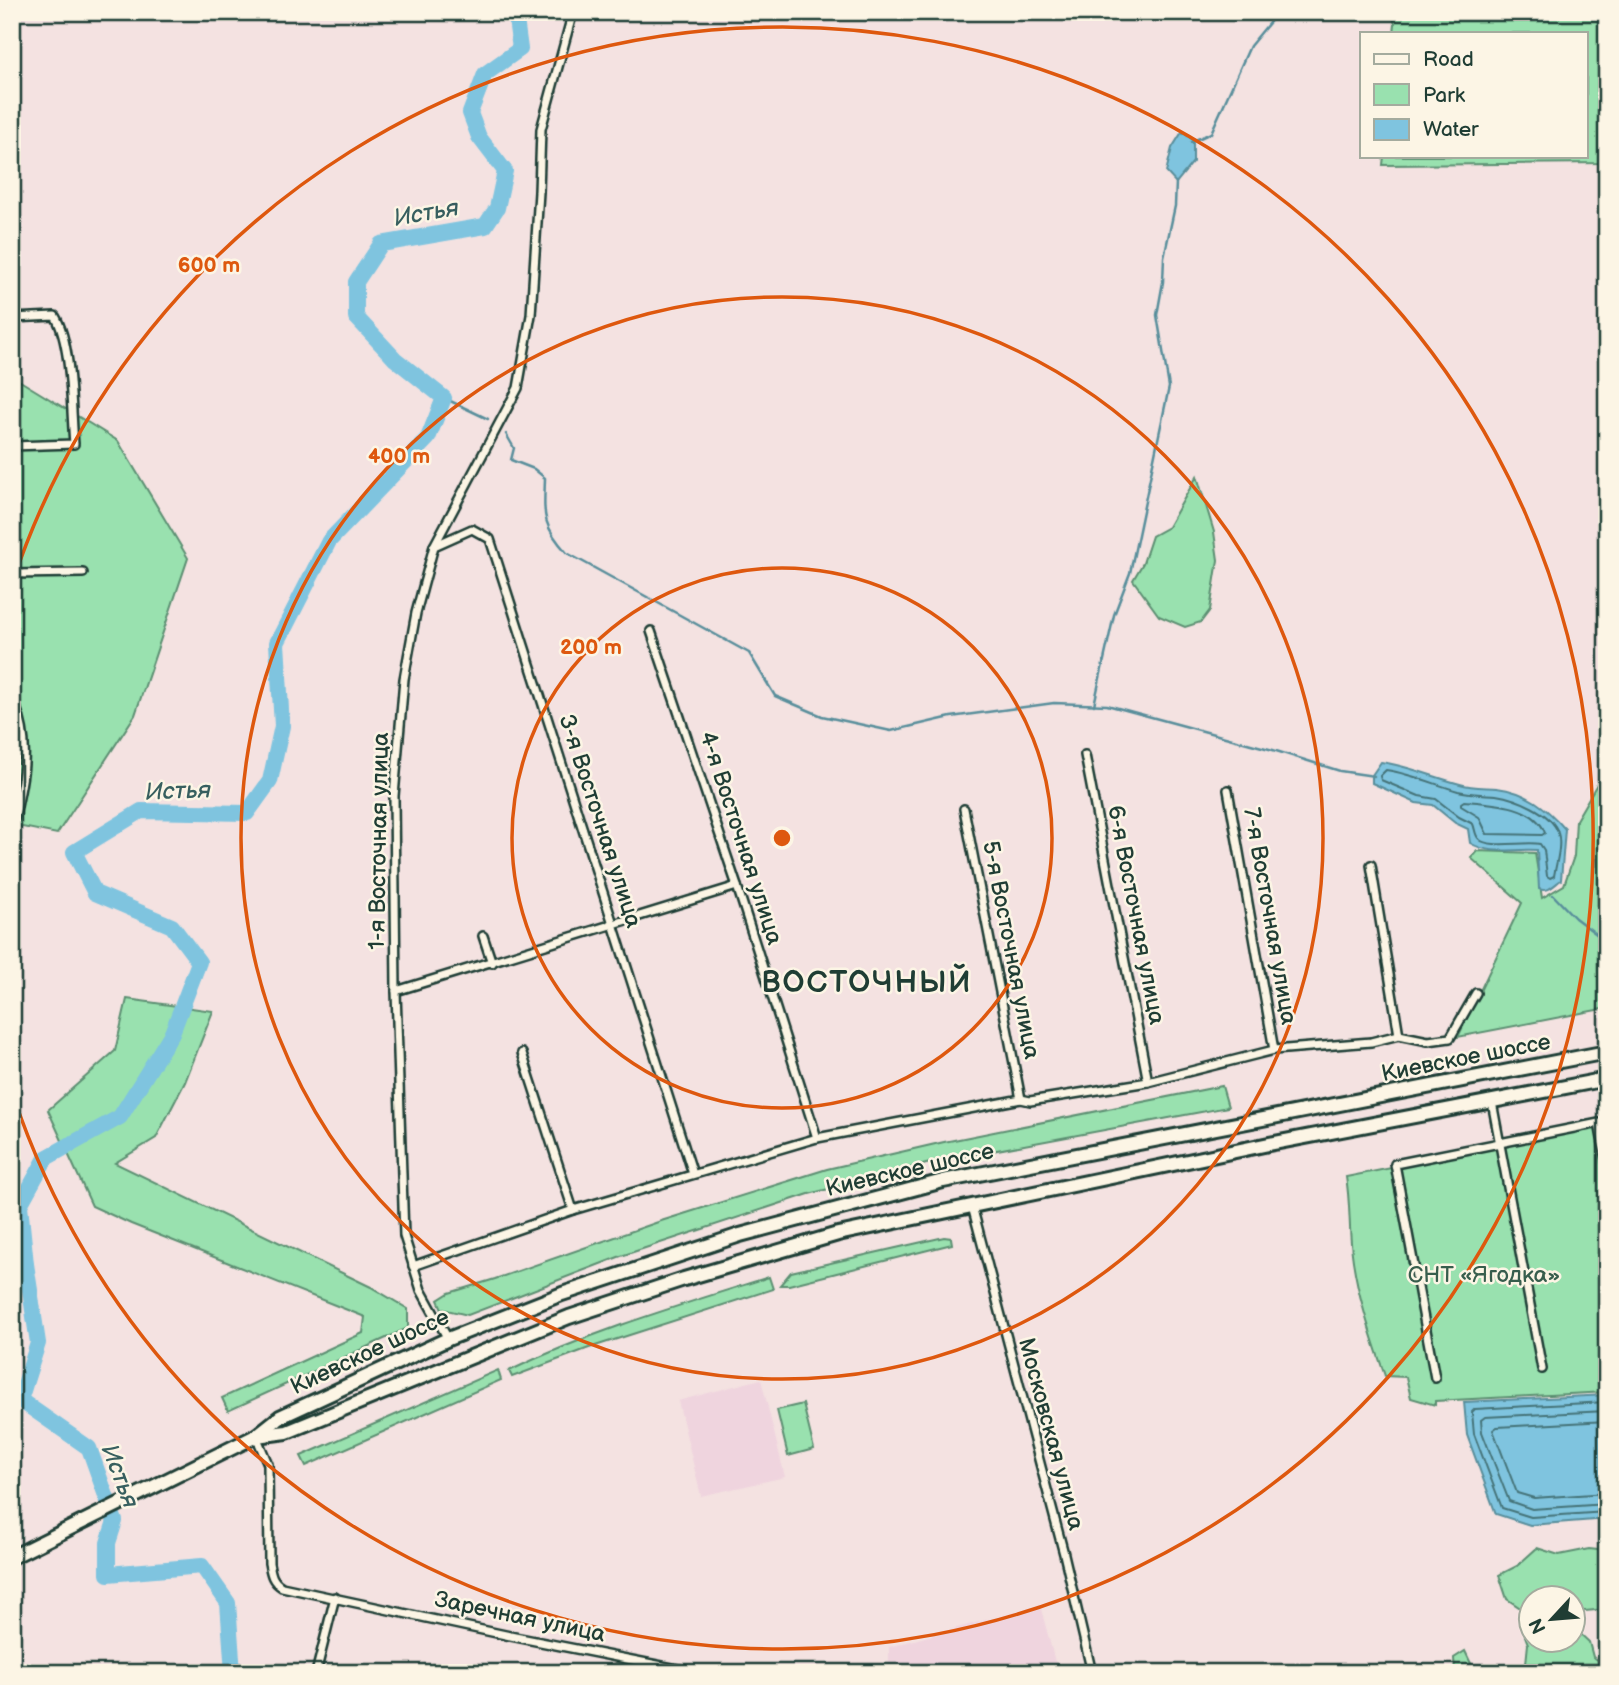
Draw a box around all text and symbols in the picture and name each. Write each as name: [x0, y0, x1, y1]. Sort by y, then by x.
legend: [1360, 32, 1588, 158]
text: Road: [1423, 47, 1474, 72]
text: Park: [1423, 83, 1466, 108]
text: Water: [1423, 117, 1479, 142]
water label: Истья: [391, 193, 462, 233]
text: 600 m: [178, 253, 240, 278]
text: 400 m: [368, 444, 430, 469]
text: 200 m: [560, 635, 622, 660]
street label: 3-я Восточная улица: [552, 711, 648, 932]
street label: 4-я Восточная улица: [693, 728, 789, 949]
street label: 1-я Восточная улица: [363, 732, 395, 950]
water label: Истья: [145, 775, 212, 807]
street label: 6-я Восточная улица: [1101, 803, 1171, 1027]
street label: 7-я Восточная улица: [1237, 805, 1303, 1027]
centre of rings: [770, 826, 794, 850]
street label: 5-я Восточная улица: [976, 838, 1046, 1062]
district label: ВОСТОЧНЫЙ: [761, 963, 973, 1001]
street label: Киевское шоссе: [1379, 1028, 1553, 1088]
street label: Киевское шоссе: [823, 1137, 997, 1203]
park label: СНТ «Ягодка»: [1408, 1261, 1560, 1289]
street label: Киевское шоссе: [286, 1303, 454, 1401]
street label: Московская улица: [1012, 1335, 1090, 1534]
water label: Истья: [95, 1440, 146, 1513]
north arrow: [1518, 1584, 1588, 1654]
street label: Заречная улица: [432, 1585, 608, 1649]
text: N: [1525, 1614, 1552, 1637]

